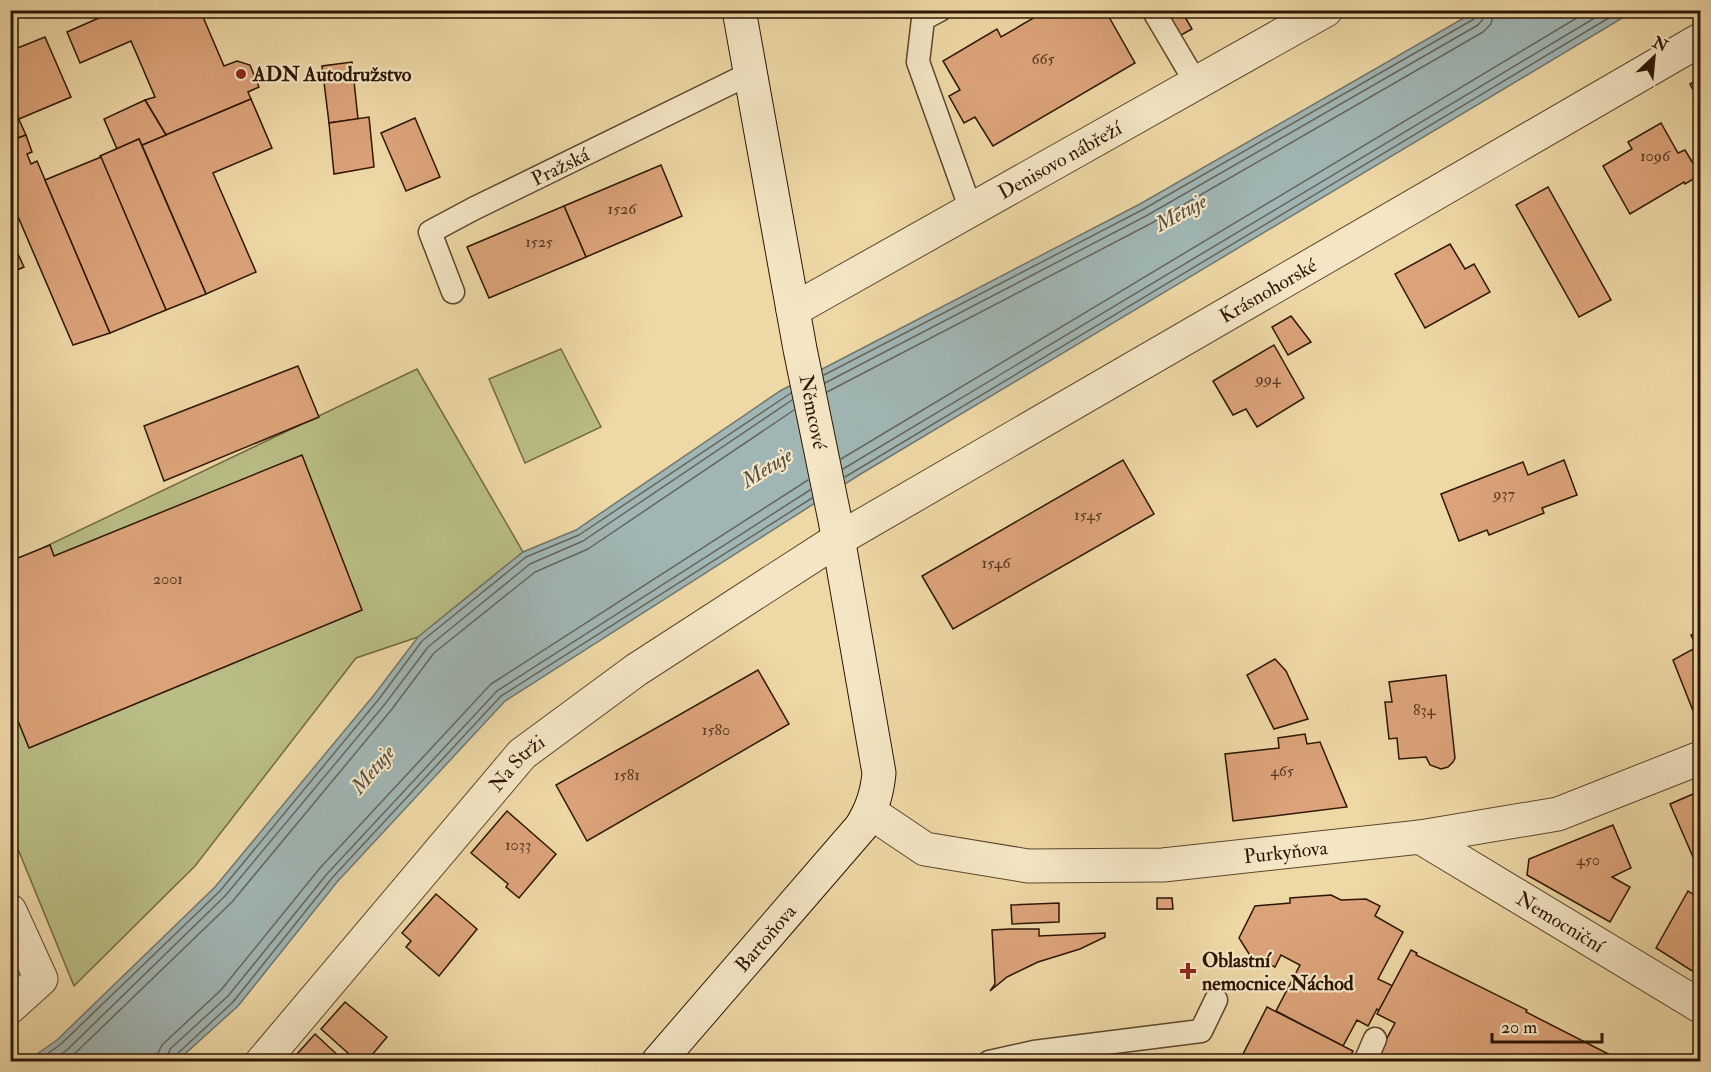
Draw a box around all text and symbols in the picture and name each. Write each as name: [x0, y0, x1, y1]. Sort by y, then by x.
north arrow: [1624, 27, 1684, 87]
text: N: [1648, 32, 1672, 57]
house number: 665: [1031, 49, 1055, 69]
place label: ADN Autodružstvo: [252, 62, 412, 87]
marker: ADN Autodružstvo: [234, 67, 248, 81]
street label: Denisovo nábřeží: [993, 114, 1127, 205]
street label: Pražská: [527, 141, 594, 191]
house number: 1096: [1640, 146, 1671, 166]
water label: Metuje: [1149, 187, 1213, 239]
house number: 1526: [608, 199, 637, 219]
house number: 1525: [525, 232, 553, 252]
street label: Krásnohorské: [1215, 252, 1322, 328]
house number: 994: [1254, 369, 1282, 389]
street label: Němcové: [794, 373, 833, 452]
water label: Metuje: [735, 441, 798, 495]
house number: 937: [1492, 484, 1515, 504]
house number: 1545: [1074, 505, 1102, 525]
house number: 1546: [982, 553, 1011, 573]
house number: 2001: [153, 569, 183, 589]
house number: 834: [1413, 700, 1436, 720]
house number: 1580: [702, 720, 730, 740]
street label: Na Strži: [483, 729, 549, 796]
water label: Metuje: [344, 739, 402, 801]
house number: 465: [1270, 761, 1294, 781]
house number: 1581: [614, 765, 640, 785]
house number: 1033: [505, 835, 531, 855]
street label: Purkyňova: [1242, 835, 1330, 869]
house number: 450: [1576, 850, 1600, 870]
street label: Nemocniční: [1512, 886, 1610, 959]
street label: Bartoňova: [729, 898, 802, 977]
place label: Oblastní nemocnice Náchod: [1202, 948, 1354, 996]
marker: Oblastní nemocnice Náchod: [1179, 962, 1197, 980]
scale bar: [1492, 1006, 1602, 1044]
text: 20 m: [1501, 1016, 1537, 1039]

